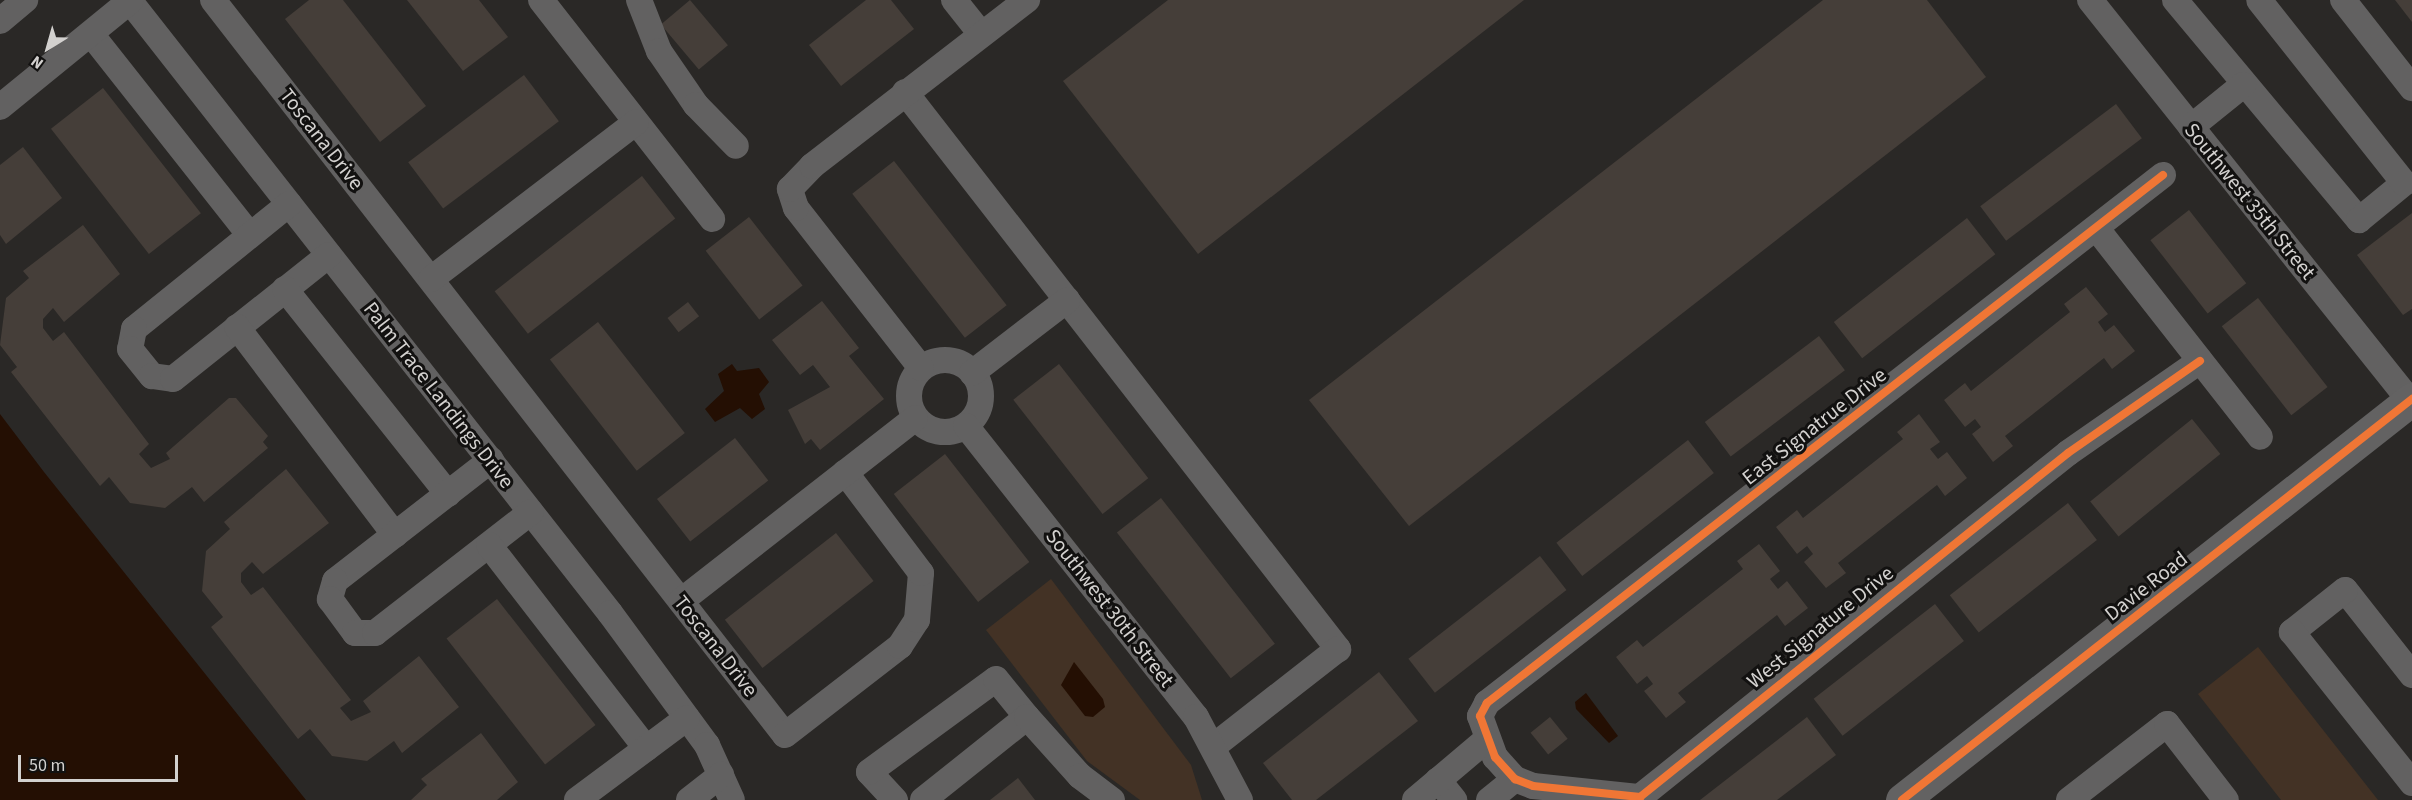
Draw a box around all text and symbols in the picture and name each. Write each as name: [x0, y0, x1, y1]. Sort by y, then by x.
north arrow: [18, 18, 78, 78]
text: N: [26, 50, 48, 74]
street label: Toscana Drive: [275, 83, 369, 195]
street label: Southwest 35th Street: [2179, 118, 2321, 284]
street label: Palm Trace Landings Drive: [358, 297, 520, 493]
street label: East Signatrue Drive: [1737, 362, 1891, 490]
street label: Southwest 30th Street: [1040, 524, 1180, 692]
street label: Davie Road: [2100, 546, 2192, 626]
street label: West Signature Drive: [1742, 560, 1898, 694]
street label: Toscana Drive: [669, 590, 763, 702]
scale bar: [21, 743, 182, 781]
text: 50 m: [29, 753, 65, 778]

